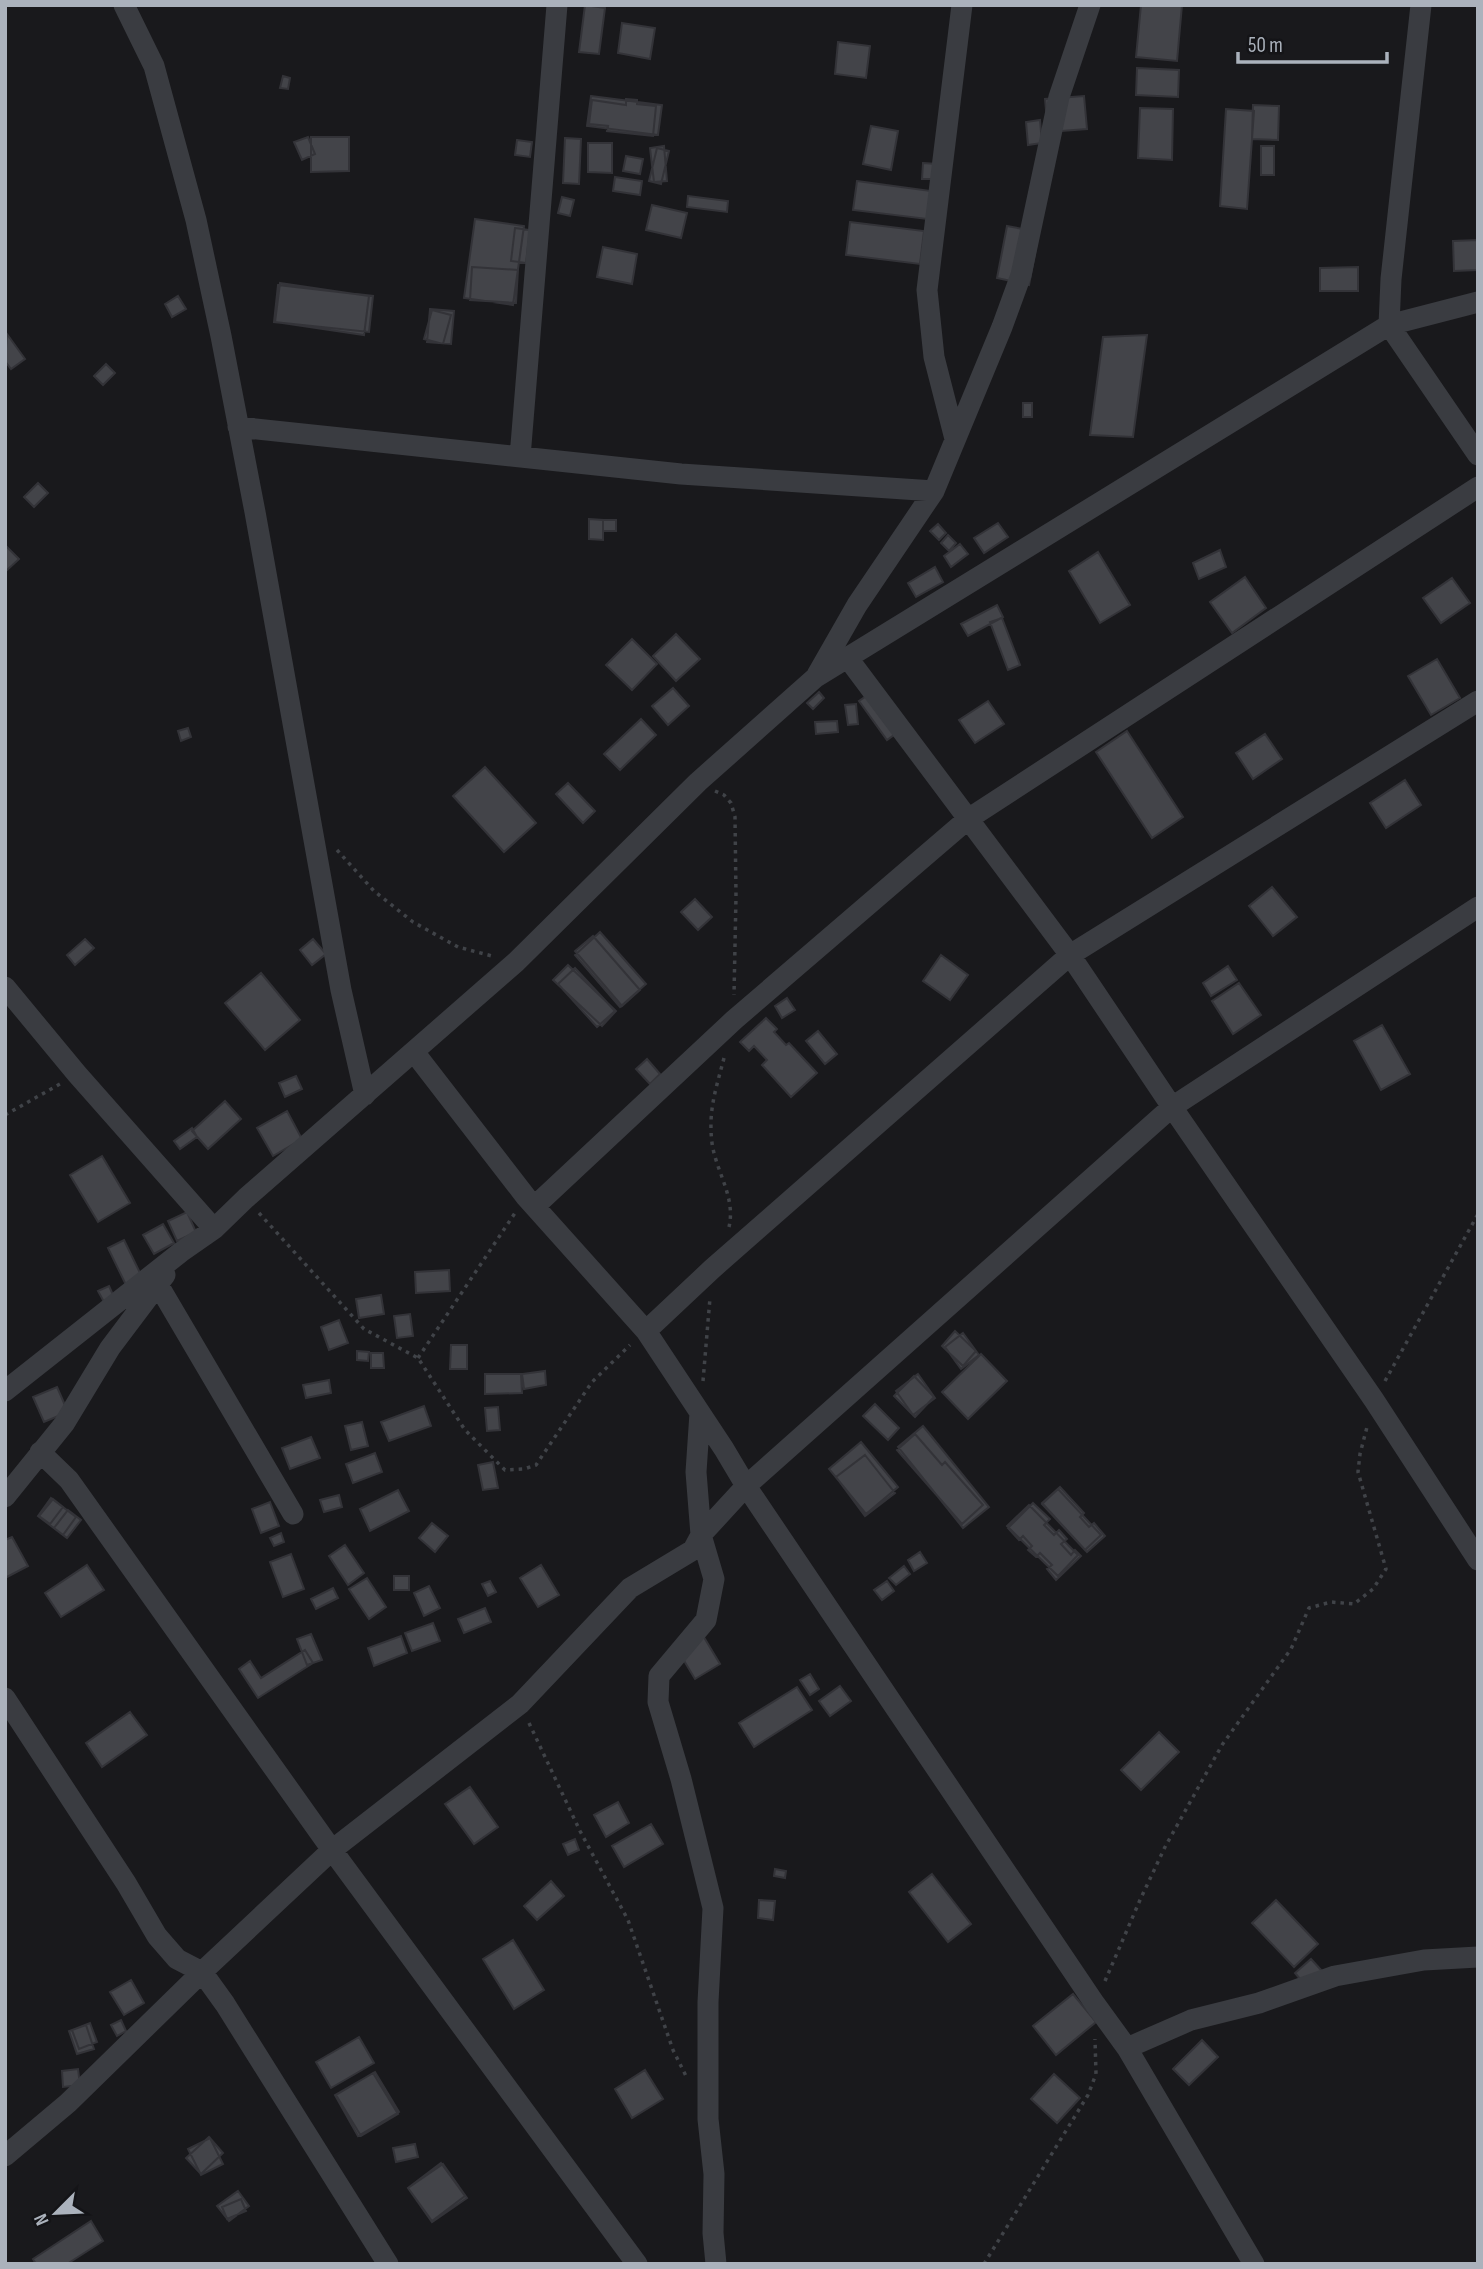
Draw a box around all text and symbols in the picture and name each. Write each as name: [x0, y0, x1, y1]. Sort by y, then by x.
scale bar: [1238, 21, 1387, 65]
text: 50 m: [1248, 33, 1283, 58]
north arrow: [21, 2178, 91, 2248]
text: N: [29, 2210, 54, 2229]

